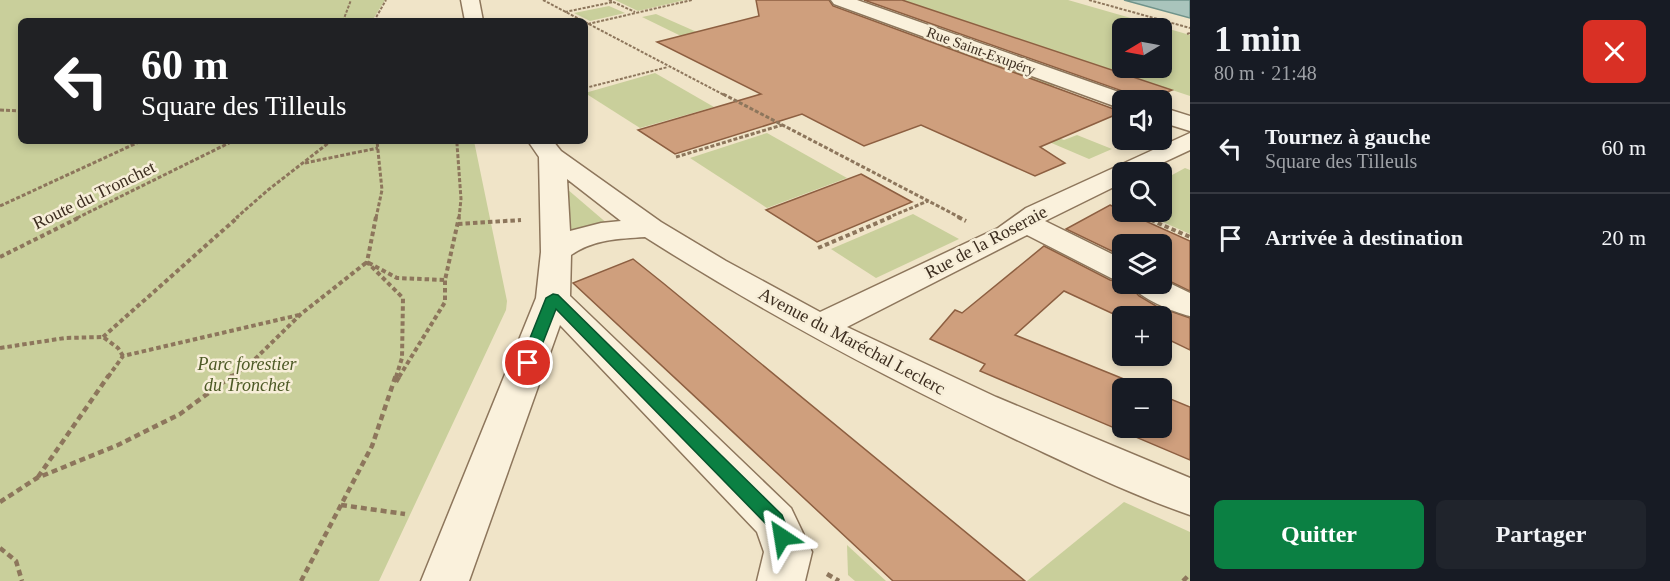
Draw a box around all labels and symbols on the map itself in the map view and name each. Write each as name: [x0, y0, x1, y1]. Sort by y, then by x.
north arrow: [1112, 18, 1172, 78]
street label: Rue Saint-Exupéry: [924, 24, 1038, 78]
street label: Route du Tronchet: [29, 157, 159, 233]
street label: Rue de la Roseraie: [922, 201, 1050, 283]
street label: Avenue du Maréchal Leclerc: [755, 283, 949, 399]
pin: [502, 337, 553, 388]
park label: Parc forestier du Tronchet: [196, 354, 298, 395]
position arrow: [750, 505, 814, 569]

